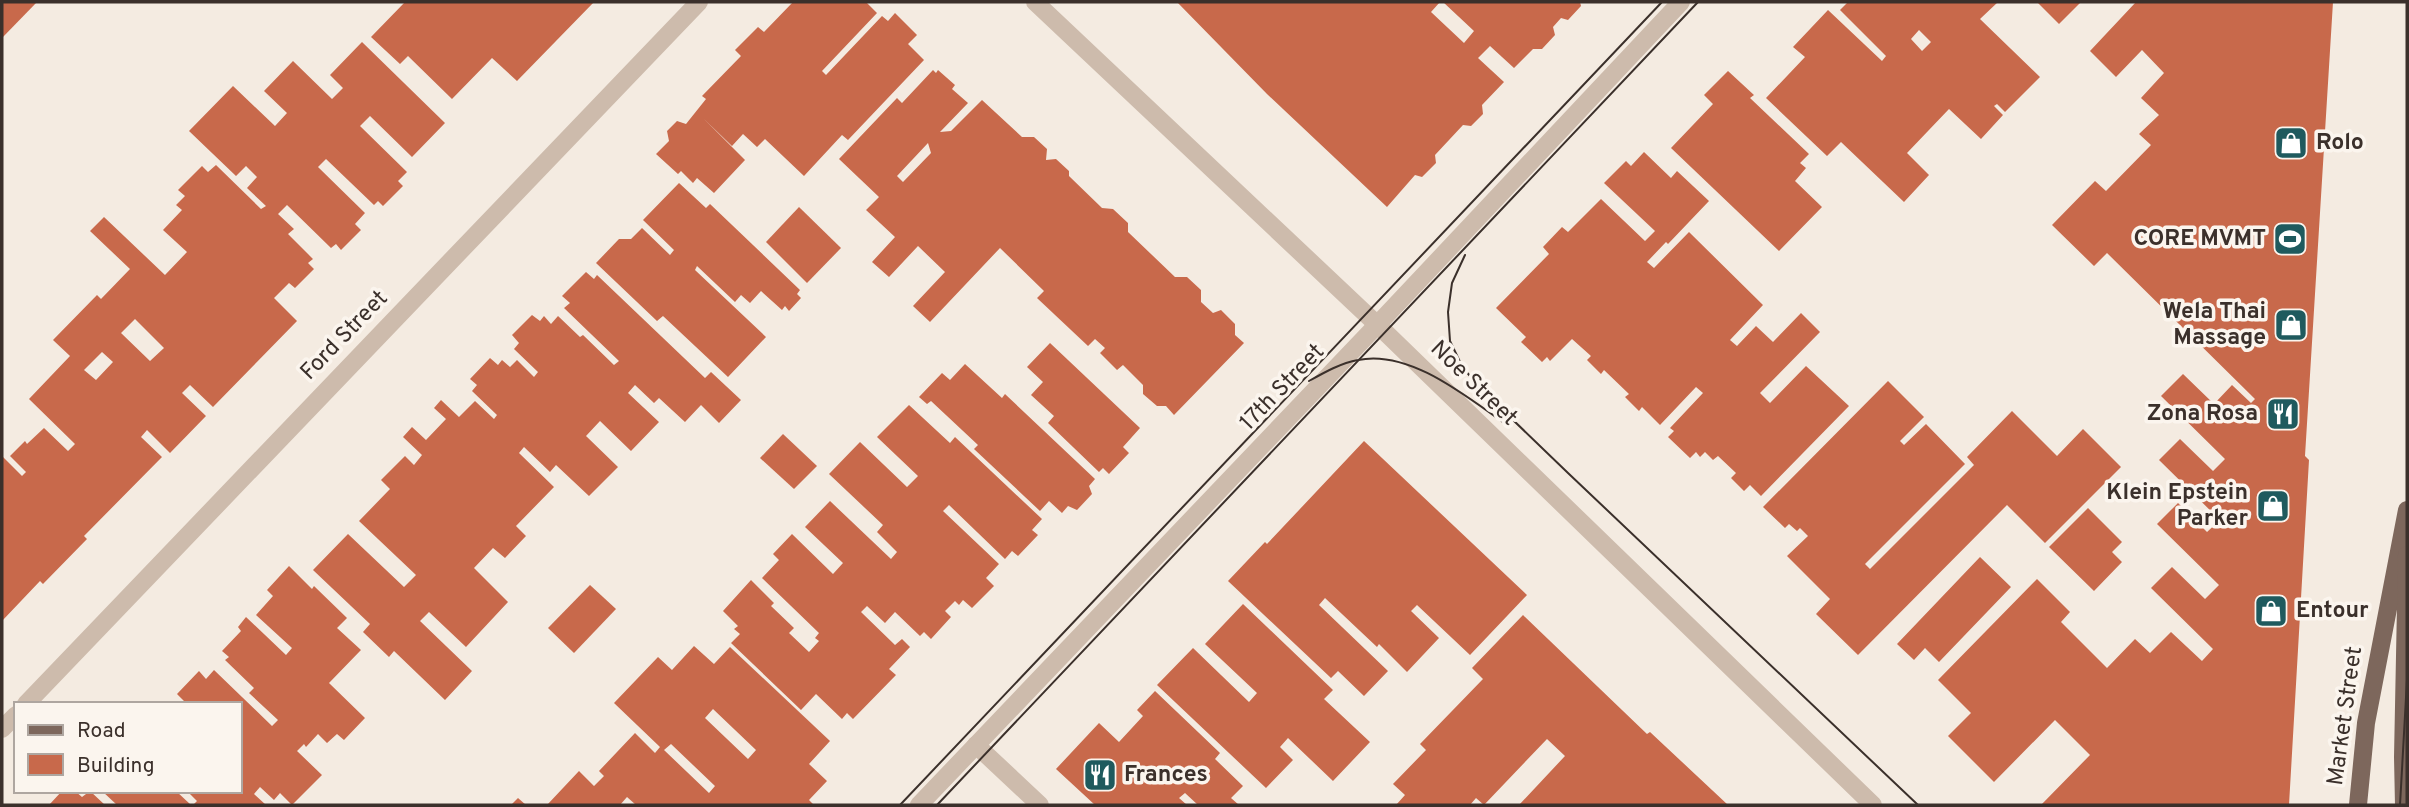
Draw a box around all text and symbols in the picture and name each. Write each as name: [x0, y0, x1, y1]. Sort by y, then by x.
shop icon: Rolo: [2272, 124, 2310, 162]
place label: Rolo: [2316, 129, 2364, 158]
sports icon: CORE MVMT: [2271, 220, 2309, 258]
place label: CORE MVMT: [2134, 225, 2266, 254]
street label: Ford Street: [295, 285, 395, 387]
place label: Wela Thai Massage: [2163, 298, 2266, 353]
shop icon: Wela Thai Massage: [2272, 306, 2310, 344]
street label: Noe Street: [1423, 335, 1523, 433]
street label: 17th Street: [1234, 338, 1332, 438]
restaurant icon: Zona Rosa: [2264, 395, 2302, 433]
place label: Zona Rosa: [2147, 400, 2258, 429]
place label: Klein Epstein Parker: [2106, 479, 2248, 534]
shop icon: Klein Epstein Parker: [2254, 487, 2292, 525]
shop icon: Entour: [2252, 592, 2290, 630]
place label: Entour: [2296, 597, 2369, 626]
street label: Market Street: [2322, 645, 2370, 787]
legend: [14, 702, 242, 793]
text: Road: [77, 718, 126, 745]
text: Building: [77, 753, 155, 780]
restaurant icon: Frances: [1081, 756, 1119, 794]
place label: Frances: [1124, 761, 1208, 790]

